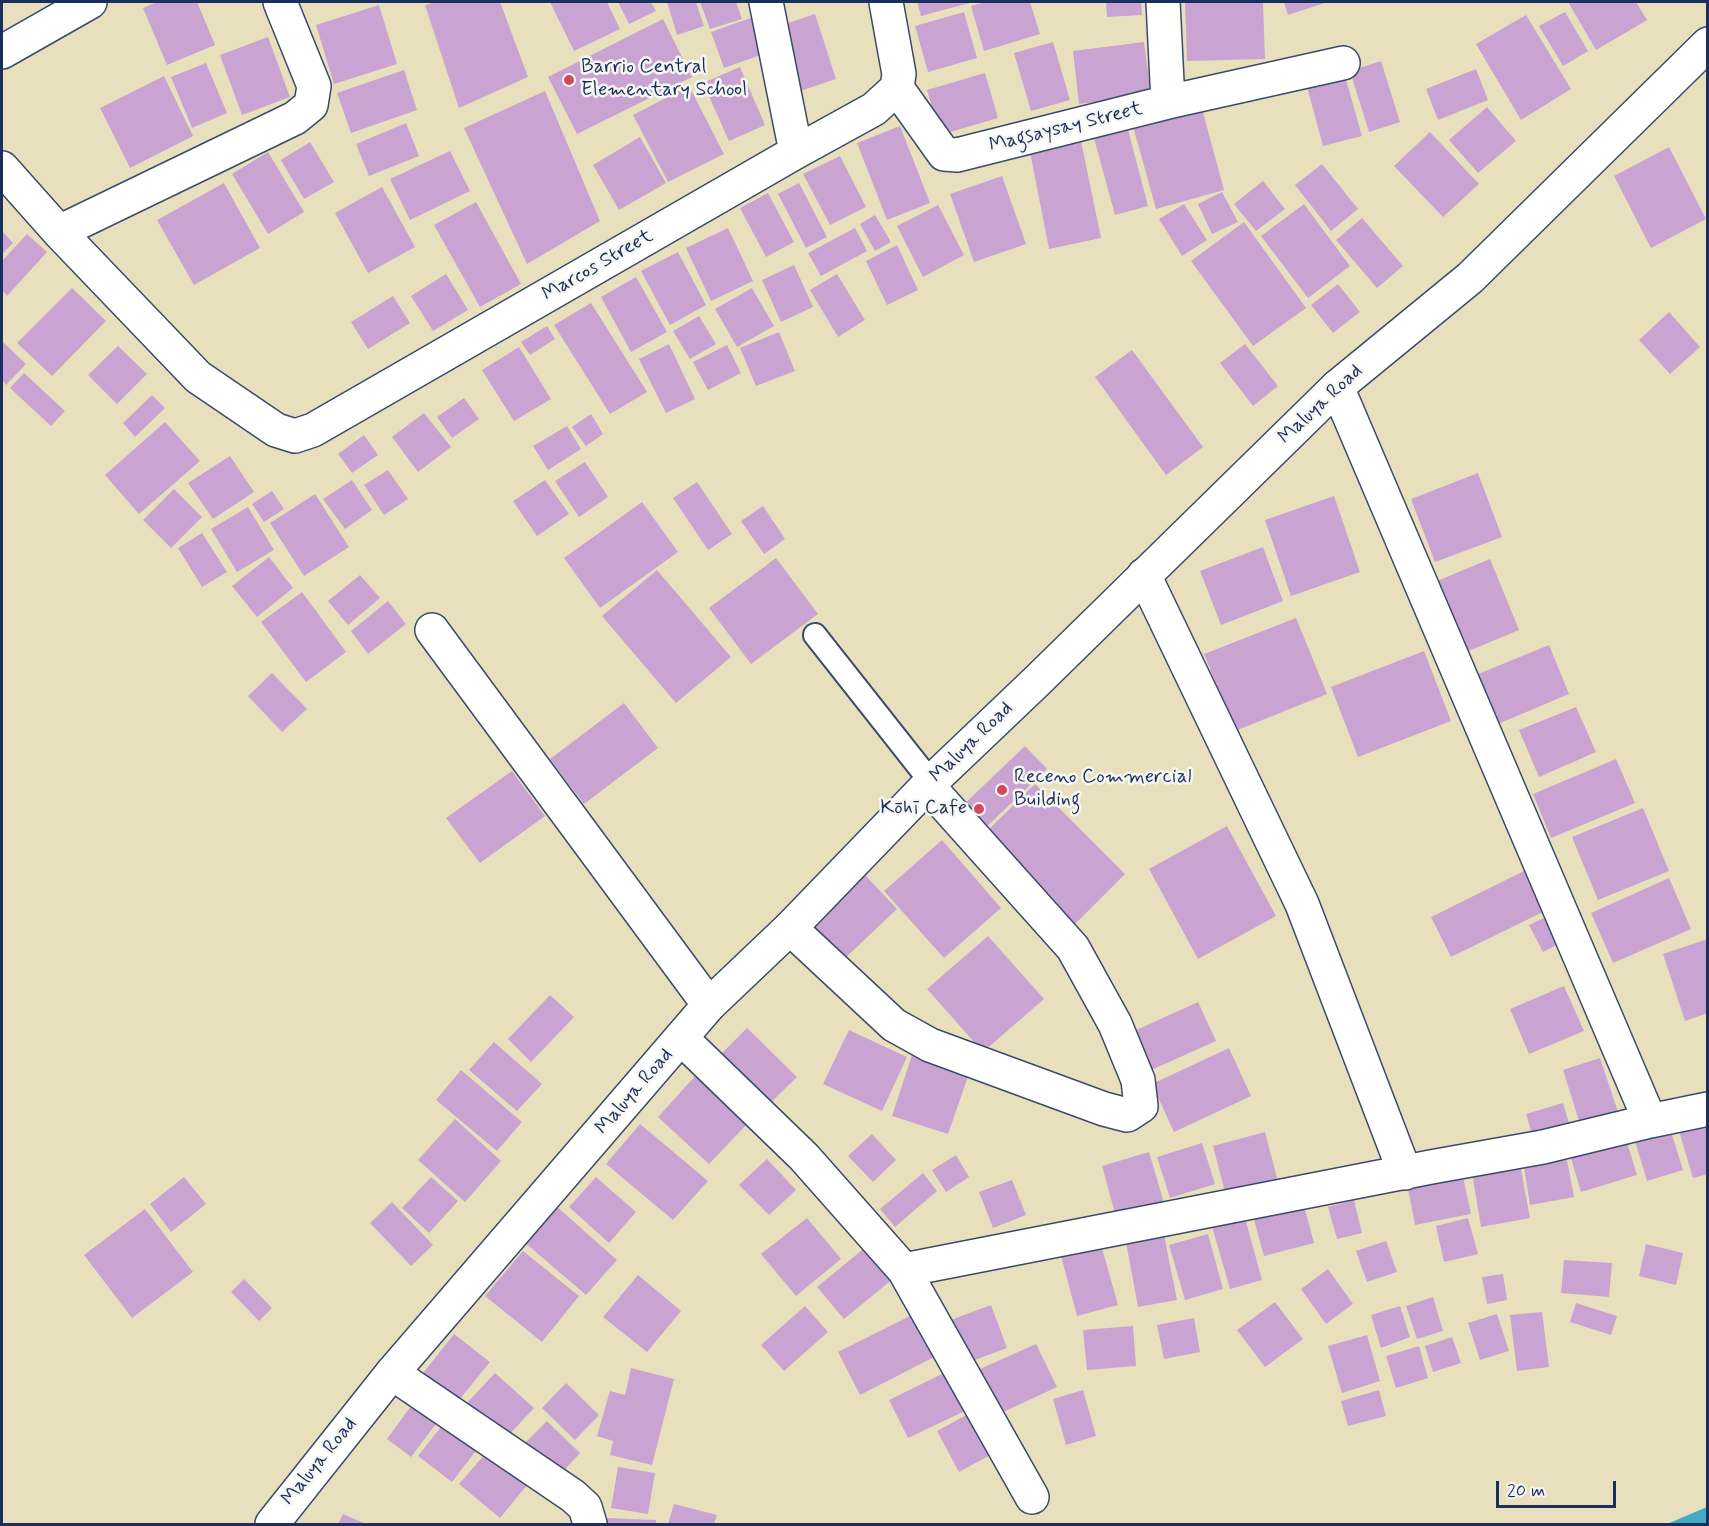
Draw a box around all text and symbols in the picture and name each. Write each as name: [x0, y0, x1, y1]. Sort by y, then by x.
place label: Barrio Central Elementary School: [581, 56, 747, 103]
marker: Barrio Central Elementary School: [562, 73, 576, 87]
street label: Magsaysay Street: [987, 97, 1145, 159]
street label: Marcos Street: [538, 225, 658, 307]
street label: Maluya Road: [1274, 360, 1368, 450]
street label: Maluya Road: [925, 697, 1019, 789]
place label: Receno Commercial Building: [1014, 766, 1191, 813]
marker: Receno Commercial Building: [995, 783, 1009, 797]
place label: Kōhī Cafe: [880, 797, 967, 821]
marker: Kōhī Cafe: [972, 802, 986, 816]
street label: Maluya Road: [591, 1044, 679, 1140]
street label: Maluya Road: [277, 1413, 363, 1511]
scale bar: [1499, 1469, 1619, 1507]
text: 20 m: [1507, 1479, 1545, 1503]

